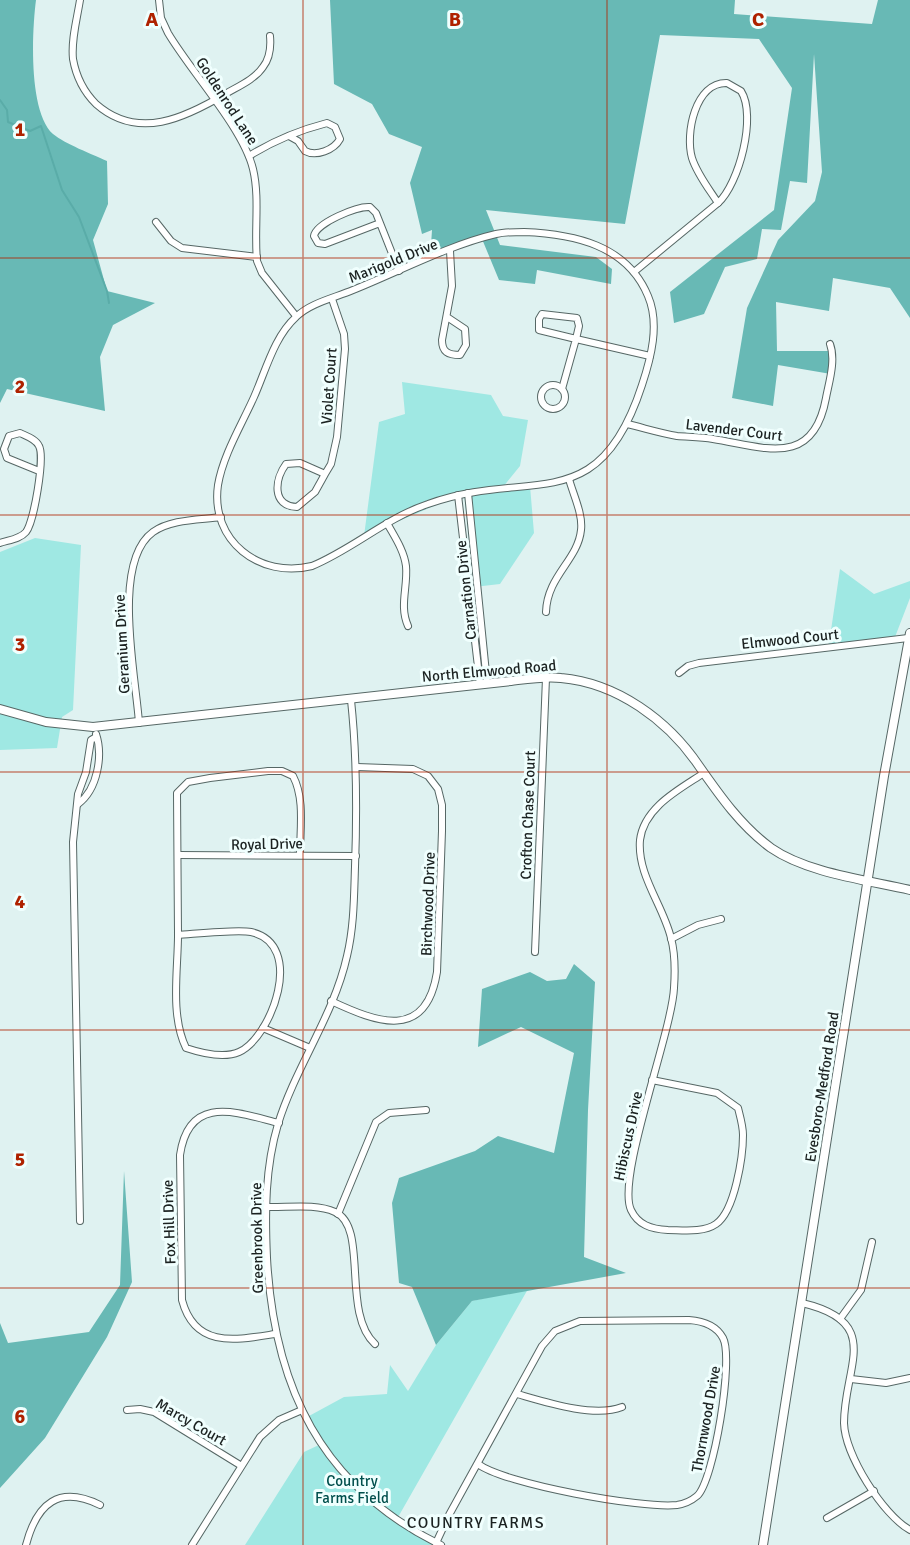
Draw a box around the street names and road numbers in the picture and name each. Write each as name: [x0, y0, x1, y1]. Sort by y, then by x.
street label: Goldenrod Lane: [192, 54, 262, 148]
street label: Marigold Drive: [346, 235, 440, 287]
street label: Violet Court: [317, 347, 341, 425]
street label: Lavender Court: [684, 415, 784, 445]
street label: Carnation Drive: [452, 539, 480, 641]
street label: Geranium Drive: [110, 594, 134, 694]
street label: Elmwood Court: [740, 625, 840, 653]
street label: North Elmwood Road: [421, 656, 557, 686]
street label: Crofton Chase Court: [517, 750, 539, 880]
street label: Royal Drive: [231, 834, 303, 854]
street label: Birchwood Drive: [417, 852, 439, 956]
street label: Evesboro-Medford Road: [801, 1011, 843, 1163]
street label: Hibiscus Drive: [610, 1089, 646, 1183]
street label: Fox Hill Drive: [159, 1179, 179, 1265]
street label: Greenbrook Drive: [247, 1182, 267, 1294]
street label: Thornwood Drive: [688, 1364, 724, 1474]
street label: Marcy Court: [153, 1395, 229, 1449]

